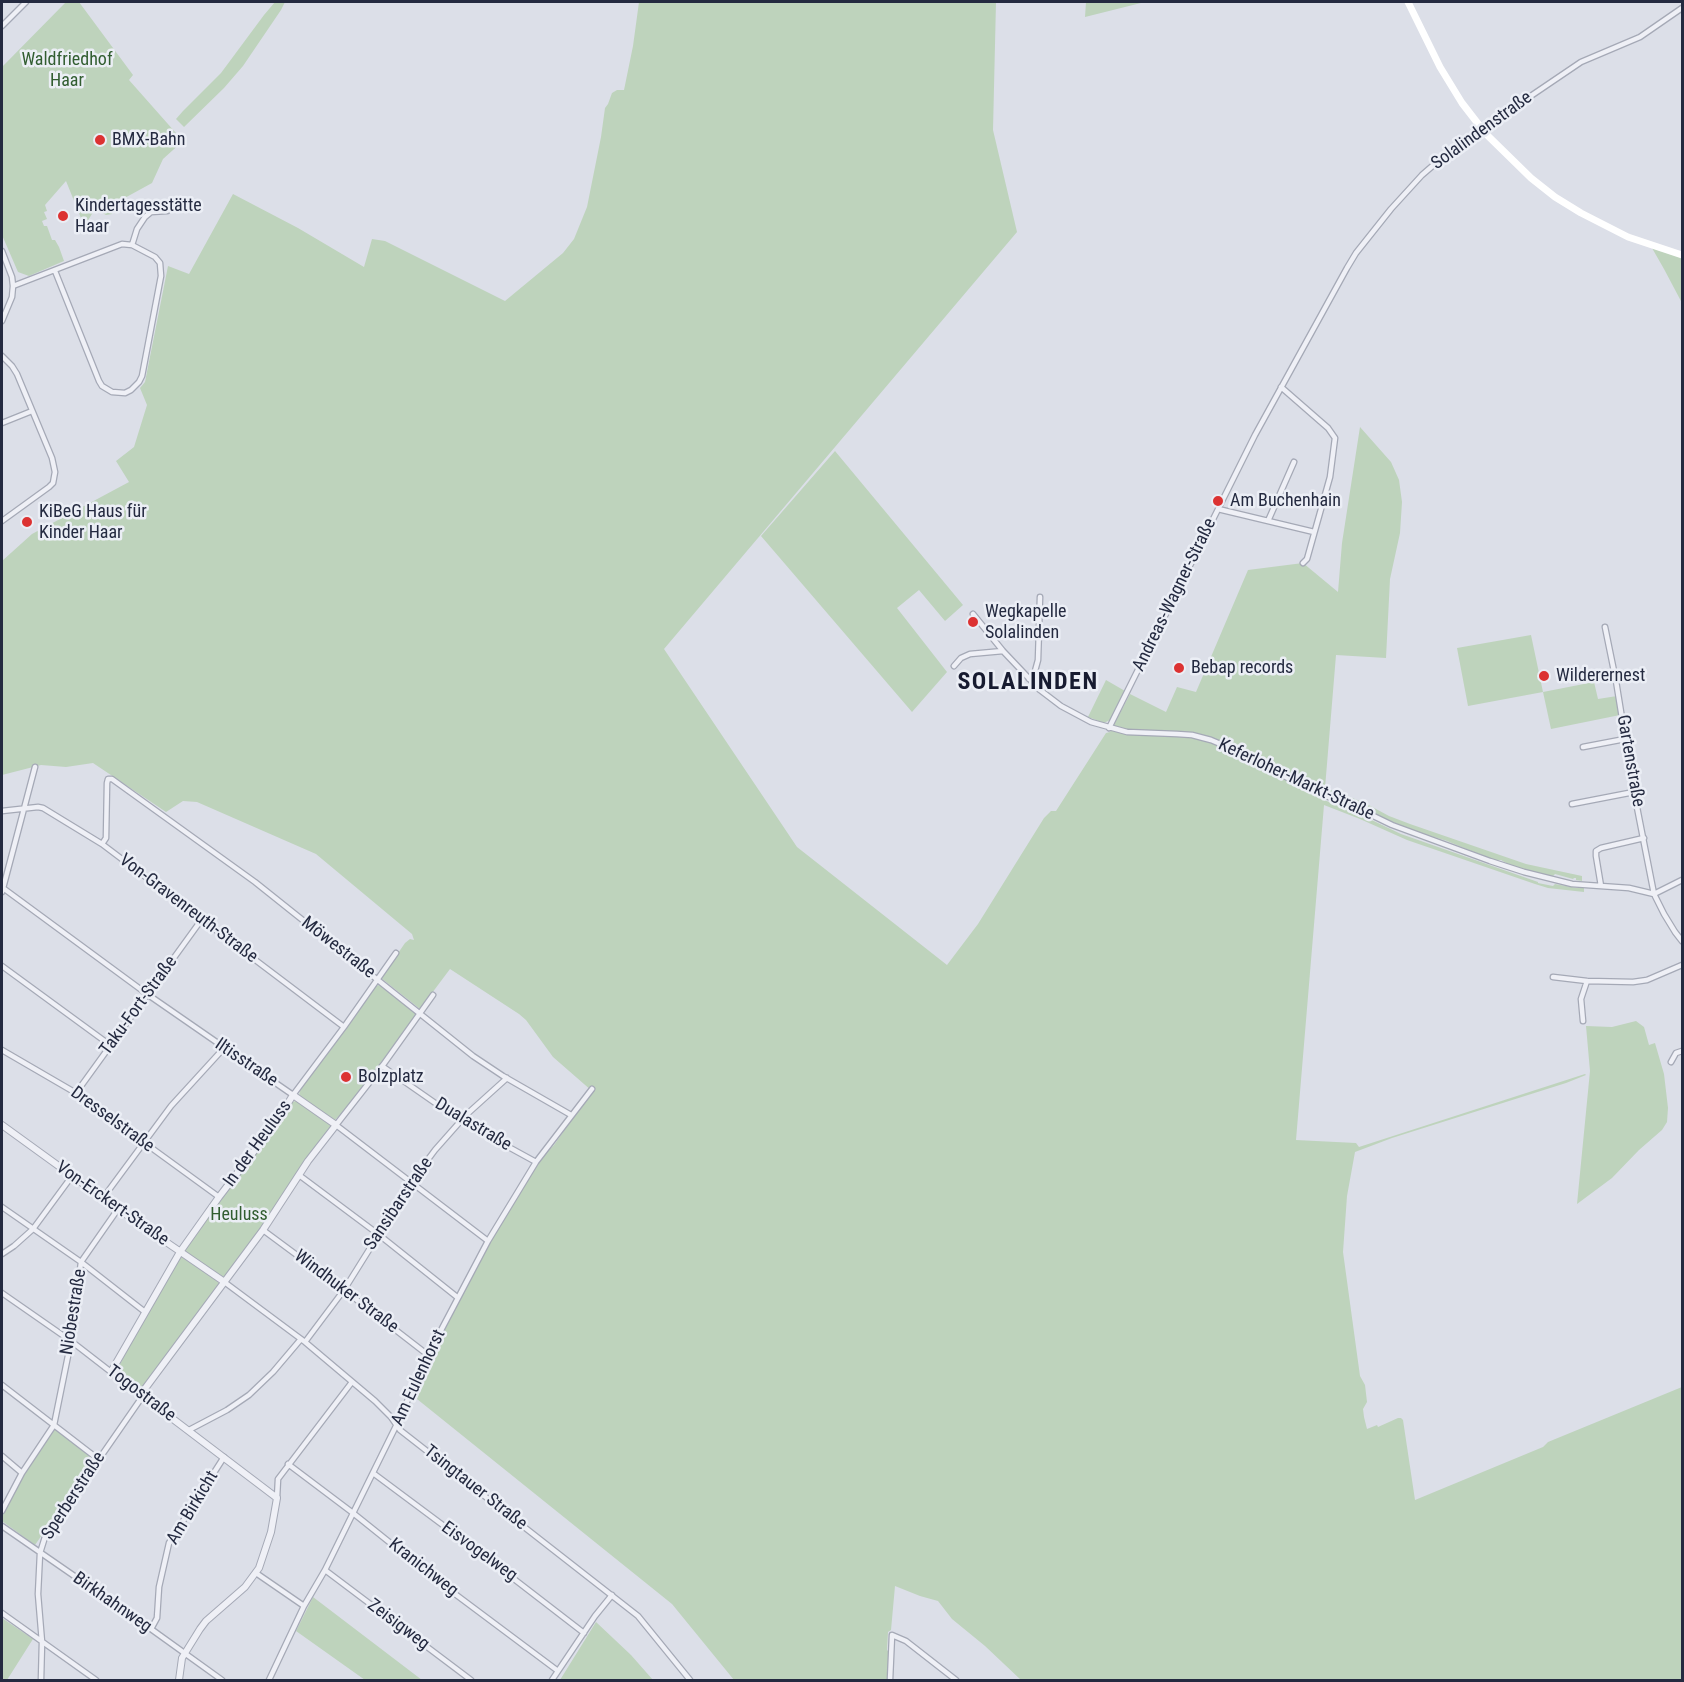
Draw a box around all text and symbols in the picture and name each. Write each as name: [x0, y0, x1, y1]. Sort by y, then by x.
park label: Waldfriedhof Haar: [21, 49, 113, 92]
street label: Solalindenstraße: [1427, 87, 1537, 175]
place label: BMX-Bahn: [112, 129, 185, 151]
marker: BMX-Bahn: [93, 133, 107, 147]
place label: Kindertagesstätte Haar: [75, 195, 202, 238]
marker: Kindertagesstätte Haar: [56, 209, 70, 223]
place label: Am Buchenhain: [1230, 490, 1341, 512]
marker: Am Buchenhain: [1211, 494, 1225, 508]
place label: KiBeG Haus für Kinder Haar: [39, 501, 147, 544]
marker: KiBeG Haus für Kinder Haar: [20, 515, 34, 529]
street label: Andreas-Wagner-Straße: [1129, 515, 1221, 675]
place label: Wegkapelle Solalinden: [985, 601, 1067, 644]
marker: Wegkapelle Solalinden: [966, 615, 980, 629]
place label: Bebap records: [1191, 657, 1293, 679]
marker: Bebap records: [1172, 661, 1186, 675]
place label: Wilderernest: [1556, 665, 1645, 687]
district label: SOLALINDEN: [957, 669, 1099, 697]
marker: Wilderernest: [1537, 669, 1551, 683]
street label: Gartenstraße: [1611, 713, 1649, 809]
street label: Keferloher-Markt-Straße: [1215, 734, 1377, 826]
street label: Von-Gravenreuth-Straße: [114, 850, 262, 968]
street label: Möwestraße: [297, 912, 379, 984]
street label: Taku-Fort-Straße: [96, 952, 182, 1060]
street label: Iltisstraße: [210, 1034, 282, 1092]
place label: Bolzplatz: [358, 1066, 424, 1088]
marker: Bolzplatz: [339, 1070, 353, 1084]
street label: Dresselstraße: [66, 1082, 158, 1158]
street label: Dualastraße: [431, 1094, 515, 1156]
street label: In der Heuluss: [219, 1096, 297, 1192]
street label: Sansibarstraße: [360, 1154, 438, 1254]
street label: Von-Erckert-Straße: [51, 1157, 173, 1251]
park label: Heuluss: [210, 1204, 268, 1226]
street label: Windhuker Straße: [290, 1246, 402, 1338]
street label: Niobestraße: [57, 1267, 91, 1357]
street label: Am Eulenhorst: [387, 1326, 451, 1430]
street label: Togostraße: [102, 1361, 180, 1427]
street label: Tsingtauer Straße: [419, 1441, 531, 1535]
street label: Sperberstraße: [38, 1448, 110, 1544]
street label: Am Birkicht: [163, 1467, 223, 1549]
street label: Eisvogelweg: [437, 1517, 521, 1587]
street label: Kranichweg: [384, 1534, 462, 1602]
street label: Birkhahnweg: [68, 1568, 156, 1638]
street label: Zeisigweg: [363, 1595, 433, 1655]

